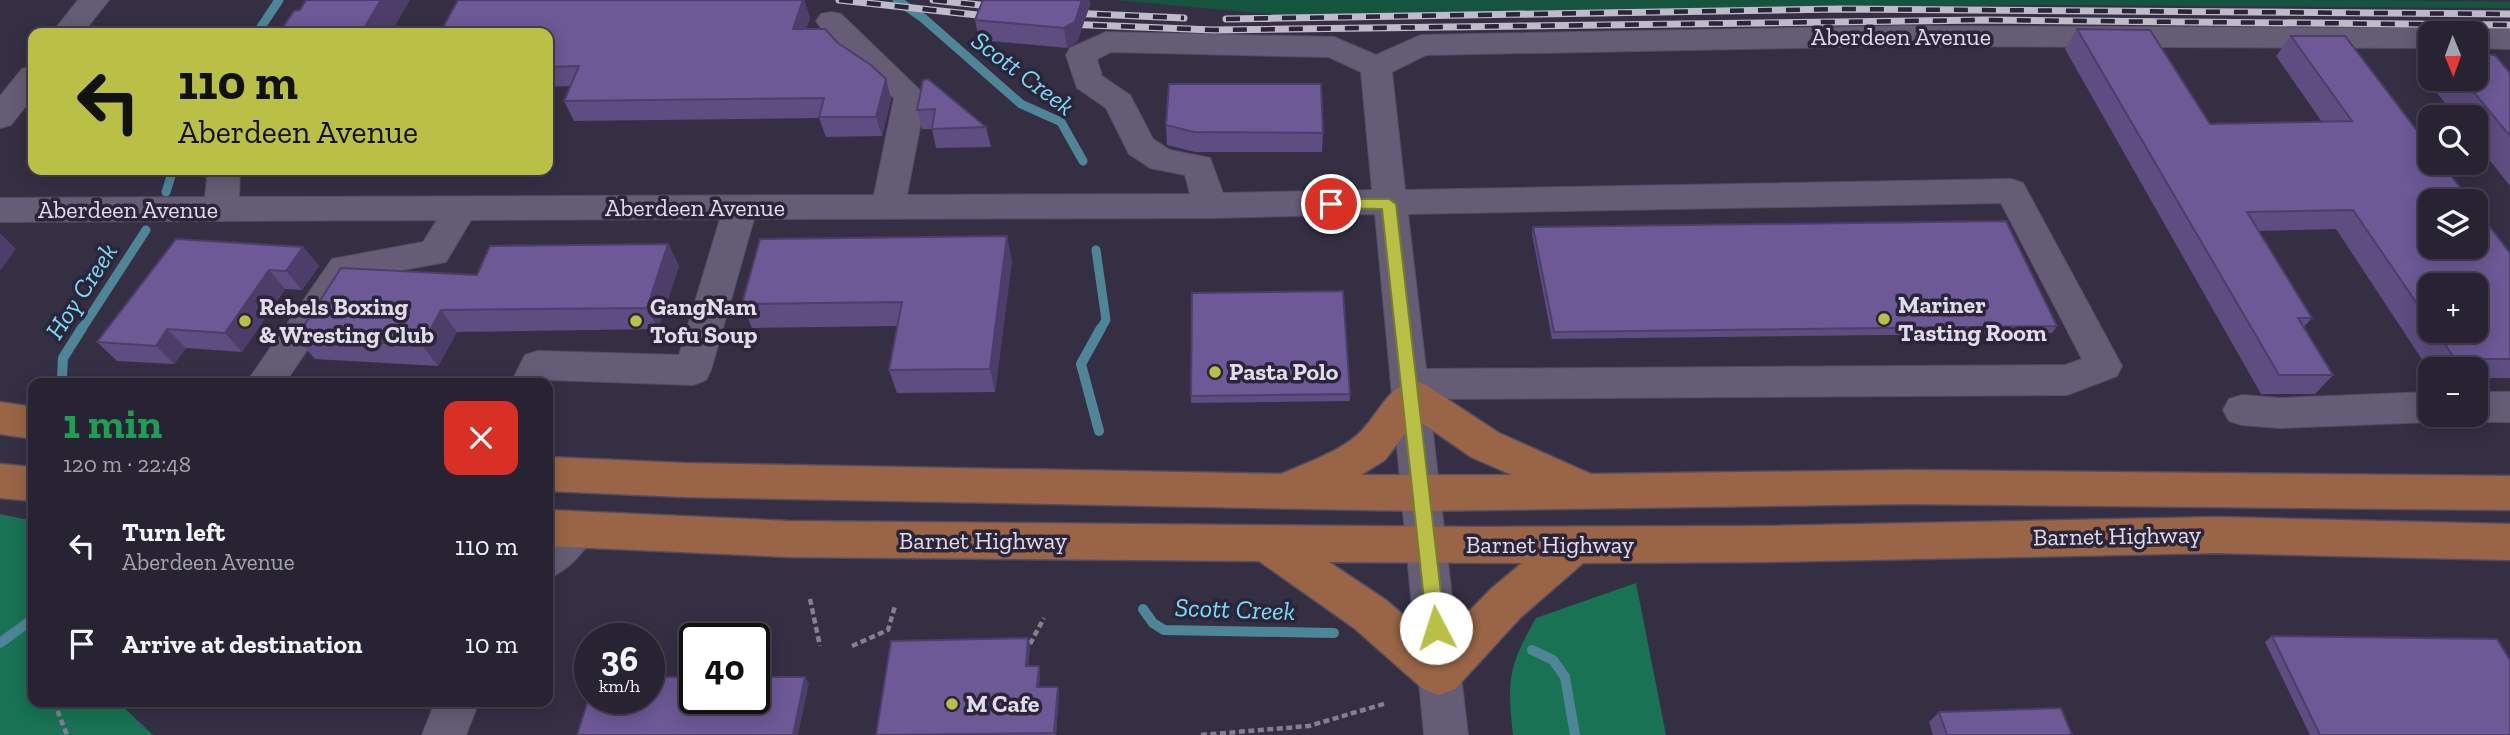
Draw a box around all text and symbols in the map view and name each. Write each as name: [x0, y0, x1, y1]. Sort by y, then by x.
north arrow: [2418, 21, 2488, 91]
map controls: [2418, 21, 2488, 427]
street label: Aberdeen Avenue: [1811, 22, 1991, 51]
water label: Scott Creek: [965, 24, 1081, 122]
text: 110 m: [178, 53, 298, 112]
icon: left: [63, 56, 154, 147]
button: search: [2418, 105, 2488, 175]
text: Aberdeen Avenue: [178, 113, 418, 151]
pin: [1301, 174, 1361, 234]
icon: arrive: [1312, 185, 1350, 223]
button: layers: [2418, 189, 2488, 259]
street label: Aberdeen Avenue: [605, 193, 785, 222]
street label: Aberdeen Avenue: [38, 195, 218, 224]
water label: Hoy Creek: [38, 237, 124, 345]
button: +: [2418, 273, 2488, 343]
place label: Mariner Tasting Room: [1898, 290, 2047, 347]
place label: Rebels Boxing & Wresting Club: [259, 292, 434, 349]
place label: GangNam Tofu Soup: [650, 292, 758, 349]
marker: Mariner Tasting Room: [1876, 311, 1892, 327]
marker: Rebels Boxing & Wresting Club: [237, 313, 253, 329]
marker: GangNam Tofu Soup: [628, 313, 644, 329]
place label: Pasta Polo: [1229, 357, 1339, 386]
button: −: [2418, 357, 2488, 427]
marker: Pasta Polo: [1207, 364, 1223, 380]
text: 1 min: [63, 398, 162, 449]
button: close: [444, 401, 518, 475]
text: 120 m · 22:48: [63, 450, 191, 478]
text: Turn left: [122, 516, 225, 548]
street label: Barnet Highway: [2033, 520, 2202, 551]
street label: Barnet Highway: [899, 526, 1068, 555]
icon: left: [63, 527, 101, 565]
text: 110 m: [455, 530, 518, 562]
street label: Barnet Highway: [1466, 530, 1635, 559]
text: Aberdeen Avenue: [122, 548, 294, 576]
water label: Scott Creek: [1174, 591, 1296, 627]
position arrow: [1399, 591, 1473, 665]
speed limit sign: 40: [679, 623, 770, 714]
icon: arrive: [63, 625, 101, 663]
text: Arrive at destination: [122, 628, 362, 660]
text: 10 m: [465, 628, 518, 660]
text: 36: [601, 638, 638, 680]
text: km/h: [599, 675, 640, 697]
place label: M Cafe: [966, 689, 1040, 718]
marker: M Cafe: [944, 696, 960, 712]

